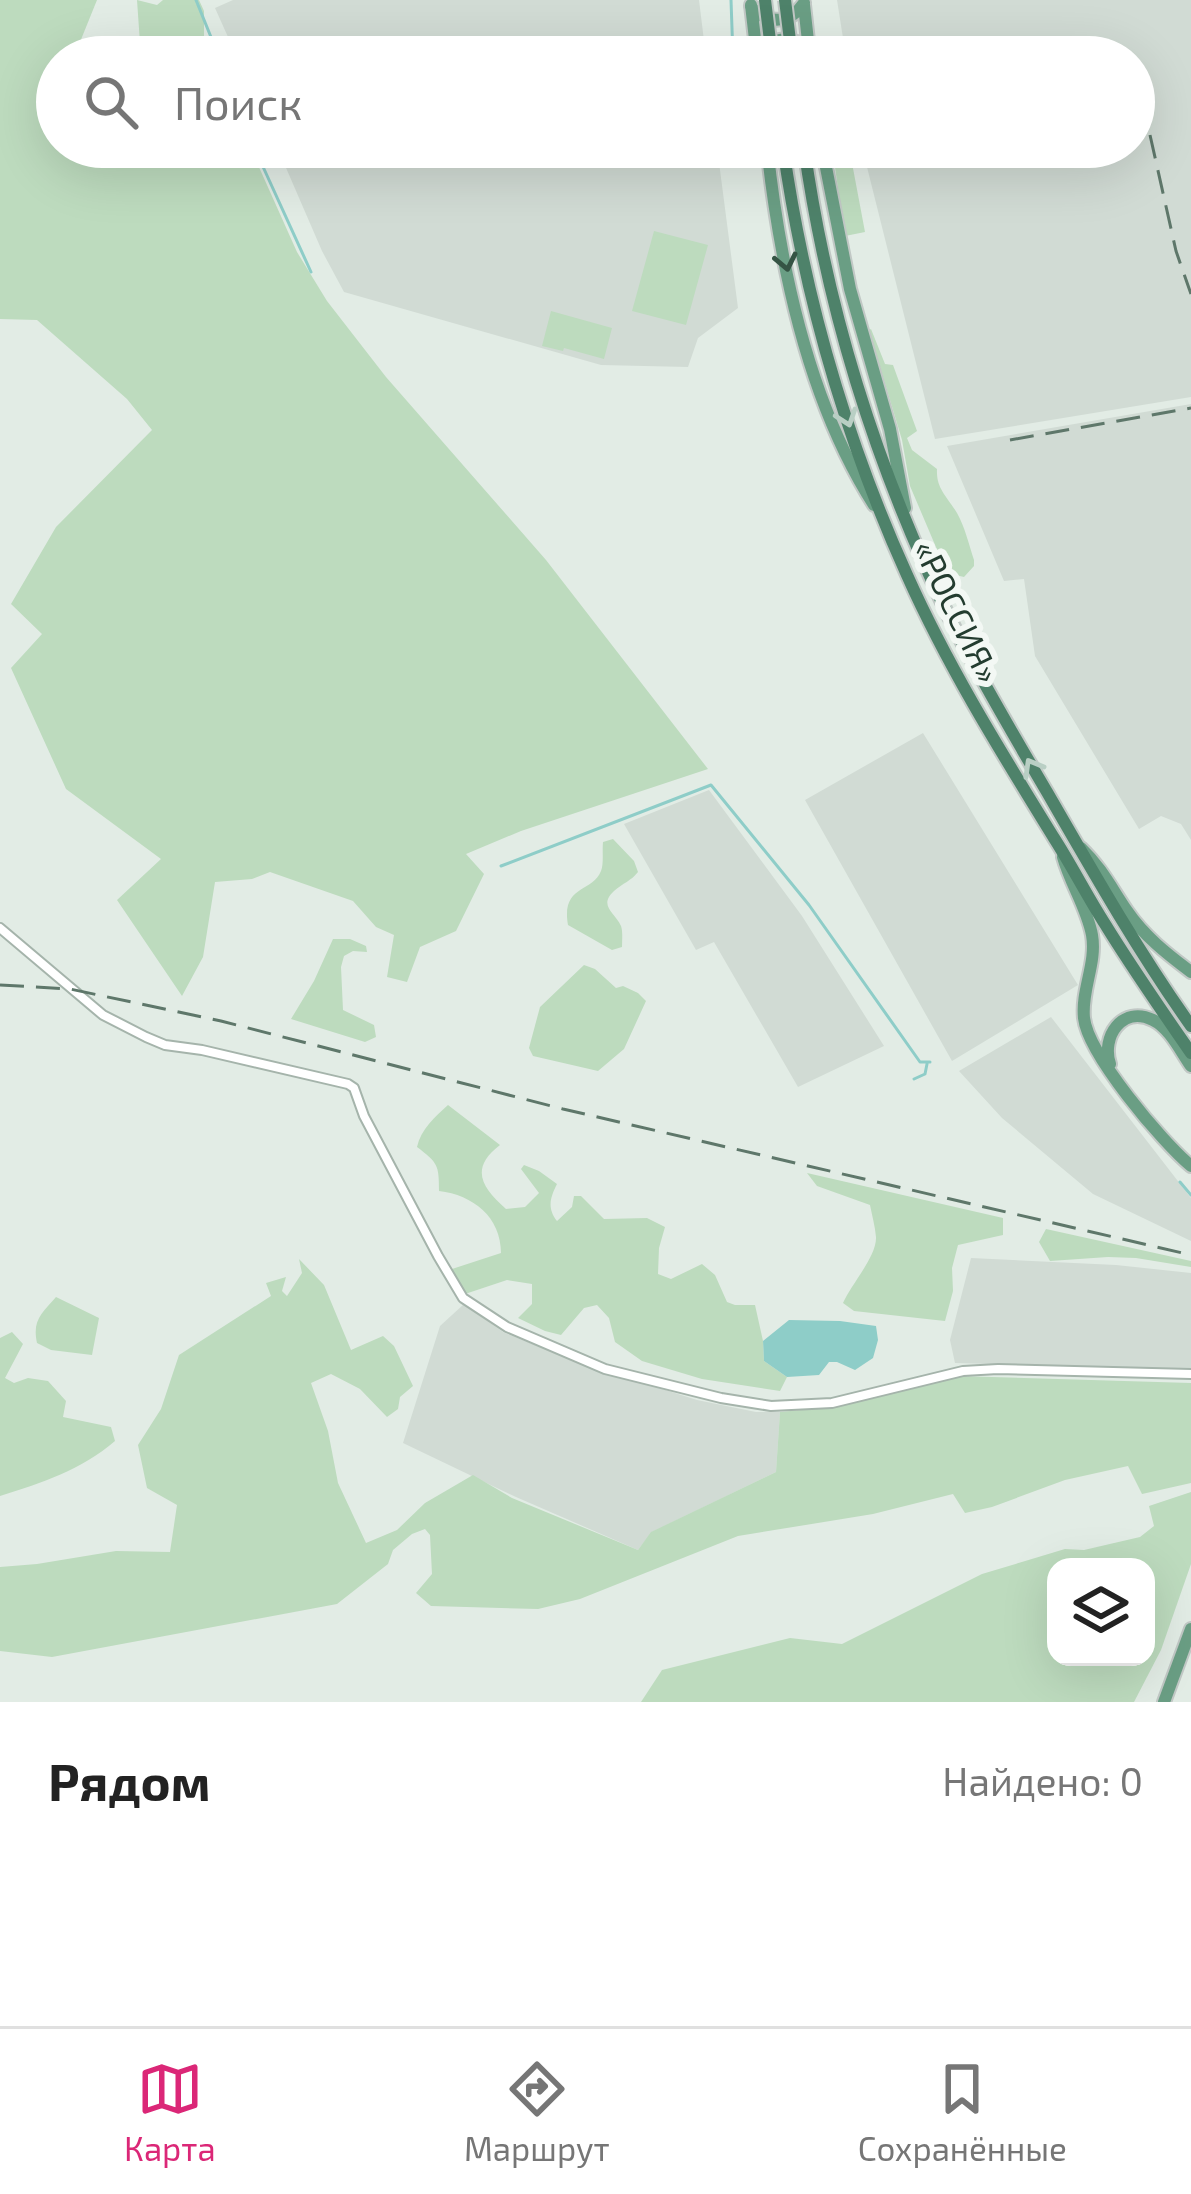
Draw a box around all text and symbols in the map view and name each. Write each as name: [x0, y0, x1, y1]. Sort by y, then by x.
search box: [36, 36, 1155, 168]
icon: search: [78, 69, 144, 135]
text: Поиск: [174, 75, 302, 129]
one-way arrow: [773, 252, 798, 272]
one-way arrow: [833, 406, 857, 427]
street label: «РОССИЯ»: [906, 533, 1010, 689]
one-way arrow: [1024, 759, 1047, 780]
map controls: [1047, 1558, 1155, 1666]
button: layers: [1047, 1558, 1155, 1666]
text: Рядом: [48, 1750, 211, 1811]
text: Найдено: 0: [942, 1757, 1143, 1804]
tab: Карта: [124, 2056, 216, 2168]
tab: Маршрут: [464, 2056, 610, 2168]
tab: Сохранённые: [858, 2056, 1067, 2168]

